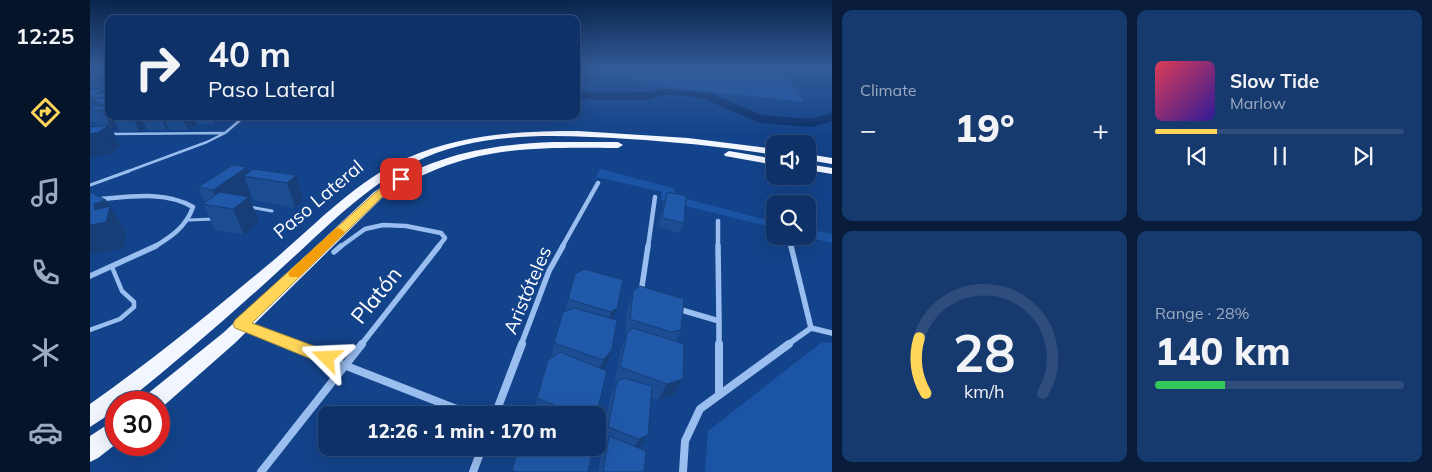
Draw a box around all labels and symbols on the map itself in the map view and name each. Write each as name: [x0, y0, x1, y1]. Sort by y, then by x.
street label: Paso Lateral: [268, 154, 368, 244]
pin: [380, 158, 422, 200]
street label: Aristóteles: [498, 242, 556, 338]
street label: Platón: [344, 261, 408, 329]
position arrow: [300, 331, 352, 383]
speed limit sign: 30: [105, 391, 170, 456]

